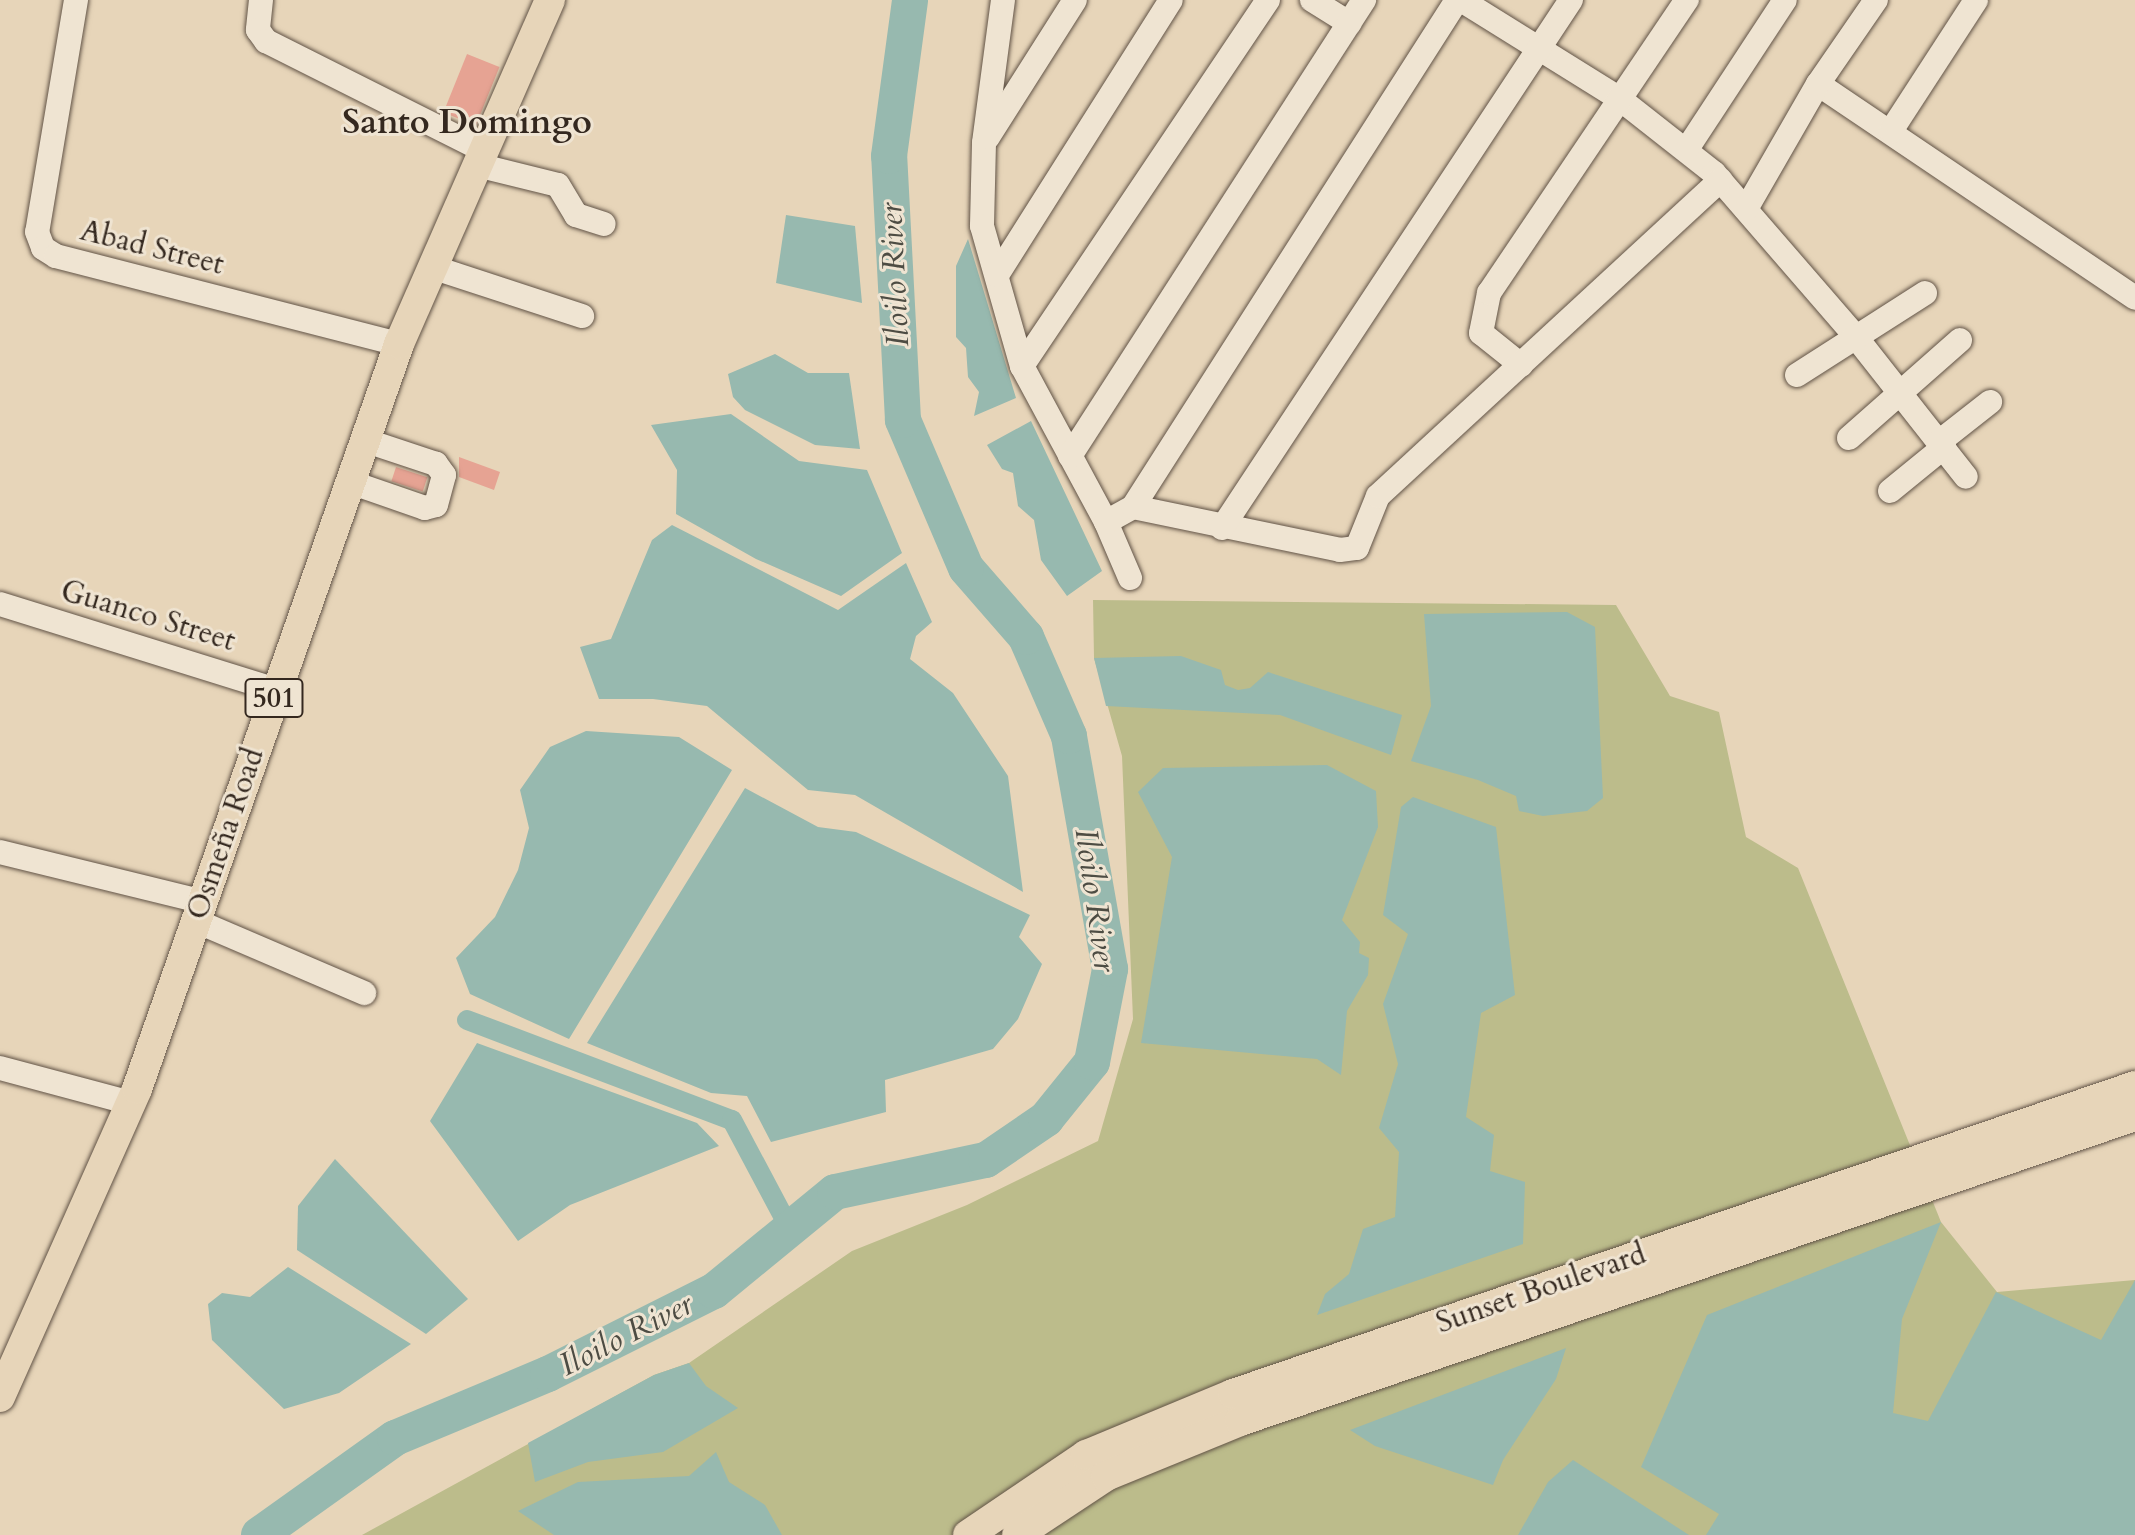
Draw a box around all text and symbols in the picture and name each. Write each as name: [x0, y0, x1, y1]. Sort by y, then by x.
district label: Santo Domingo: [342, 103, 592, 143]
water label: Iloilo River: [872, 202, 918, 348]
street label: Abad Street: [77, 213, 227, 283]
street label: Guanco Street: [57, 572, 239, 660]
road number: 501: [244, 674, 304, 722]
street label: Osmeña Road: [180, 744, 272, 924]
water label: Iloilo River: [1066, 826, 1124, 974]
street label: Sunset Boulevard: [1432, 1236, 1650, 1342]
water label: Iloilo River: [553, 1285, 699, 1385]

